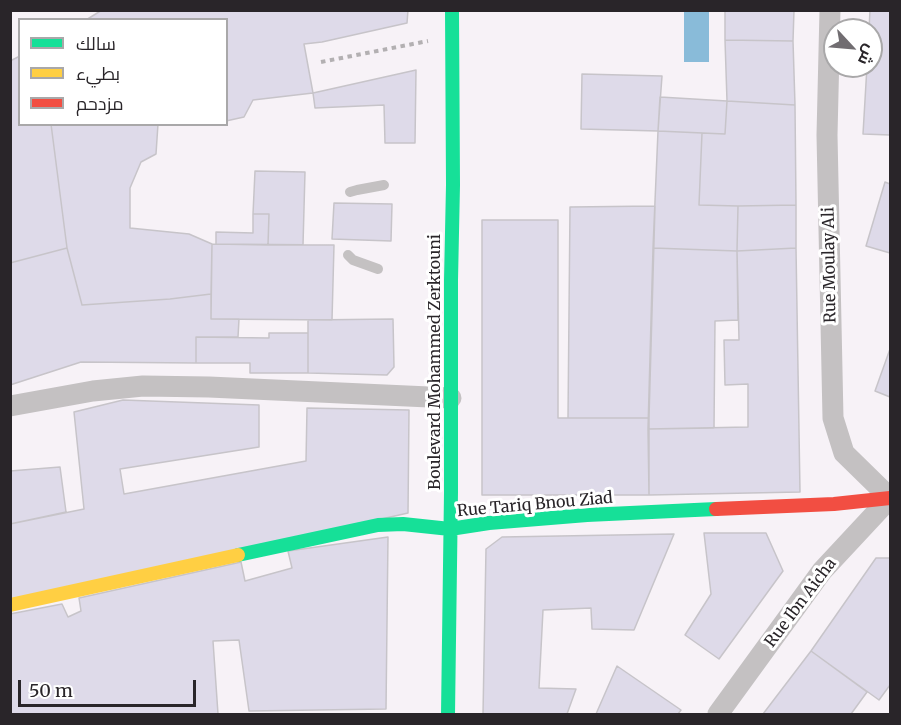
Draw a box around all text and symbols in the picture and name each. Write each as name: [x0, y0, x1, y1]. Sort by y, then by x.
legend: [18, 18, 228, 126]
north arrow: [823, 18, 883, 78]
text: سالك: [76, 32, 116, 55]
text: ش: [854, 41, 881, 69]
text: بطيء: [76, 62, 120, 85]
text: مزدحم: [76, 92, 124, 115]
street label: Rue Moulay Ali: [819, 207, 841, 323]
street label: Boulevard Mohammed Zerktouni: [425, 234, 445, 490]
street label: Rue Tariq Bnou Ziad: [456, 489, 614, 521]
street label: Rue Ibn Aicha: [761, 555, 841, 651]
scale bar: [21, 668, 200, 706]
text: 50 m: [29, 679, 73, 702]

